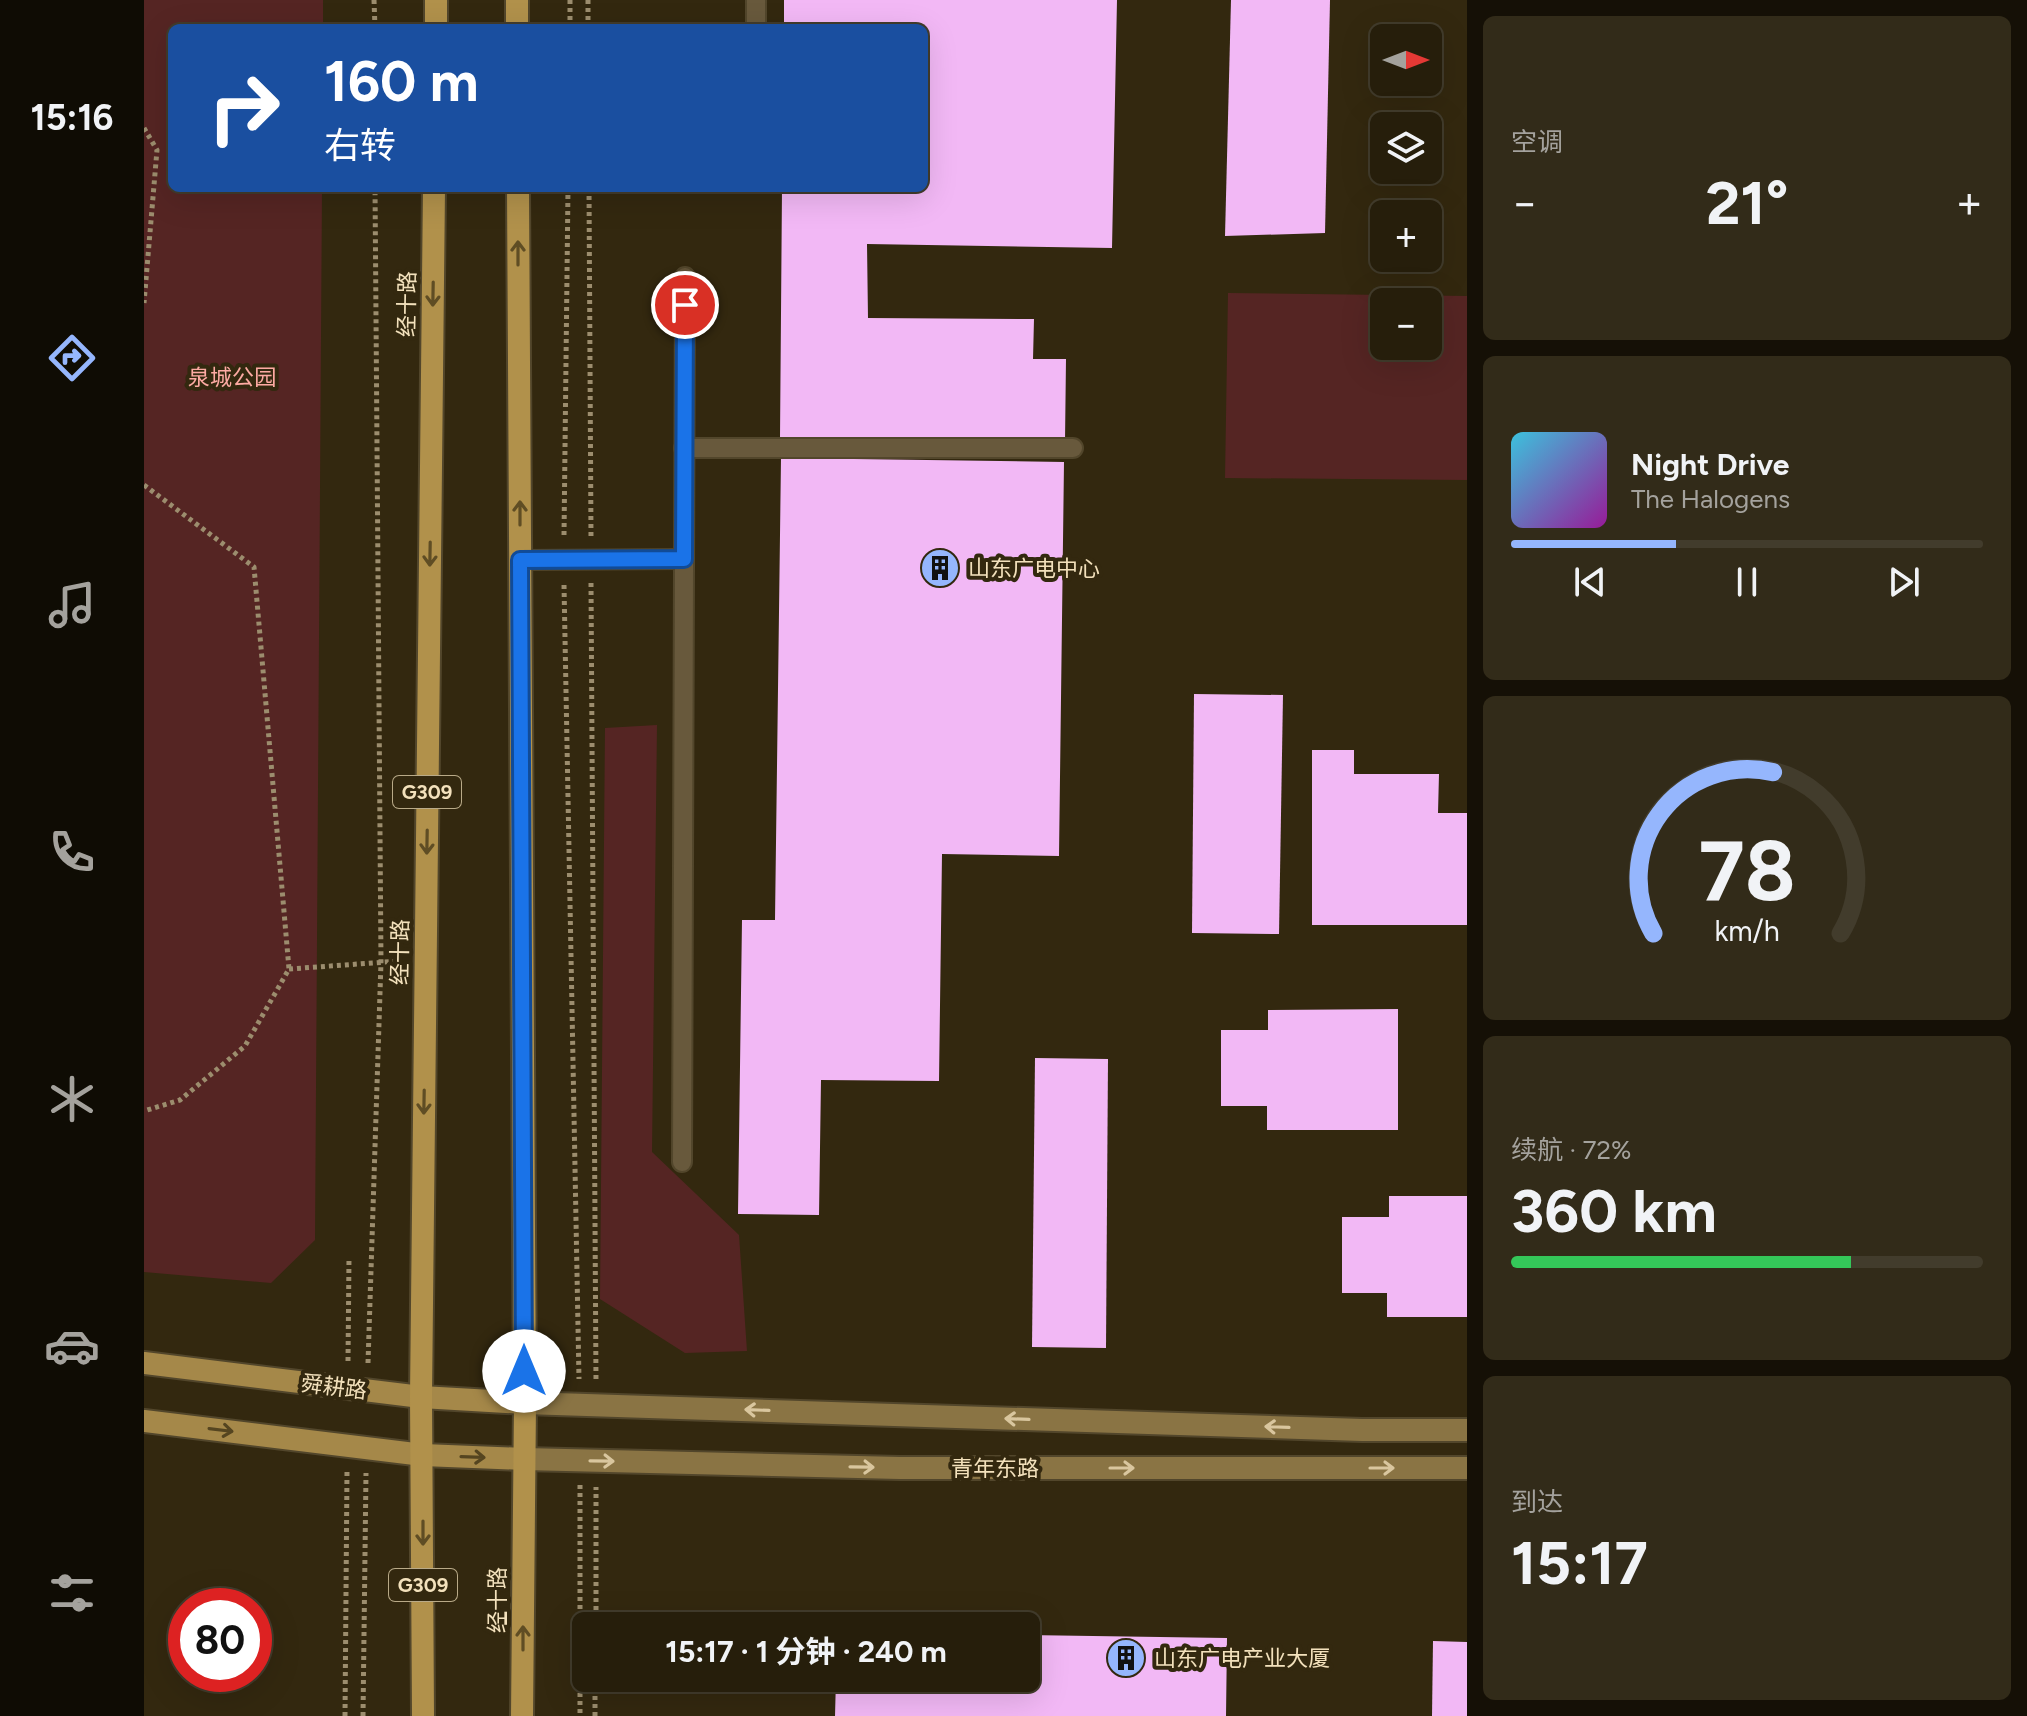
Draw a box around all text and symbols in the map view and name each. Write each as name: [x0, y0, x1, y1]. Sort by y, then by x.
north arrow: [1370, 24, 1442, 96]
map controls: [1370, 24, 1442, 360]
text: 160 m: [324, 48, 479, 115]
icon: right: [192, 56, 296, 160]
text: 15:16: [30, 96, 114, 139]
button: layers: [1370, 112, 1442, 184]
text: 右转: [324, 124, 396, 167]
text: 空调: [1511, 126, 1563, 158]
text: 21°: [1706, 167, 1788, 239]
text: −: [1511, 176, 1538, 229]
text: +: [1956, 176, 1983, 229]
button: +: [1370, 200, 1442, 272]
one-way arrow: [511, 240, 526, 267]
street label: 经十路: [393, 271, 421, 337]
pin: [651, 271, 719, 339]
one-way arrow: [425, 280, 441, 307]
icon: arrive: [663, 283, 707, 327]
button: −: [1370, 288, 1442, 360]
icon: directions: [44, 330, 100, 386]
park label: 泉城公园: [188, 364, 276, 391]
text: Night Drive: [1631, 446, 1789, 483]
text: The Halogens: [1631, 483, 1790, 515]
one-way arrow: [512, 500, 528, 527]
one-way arrow: [422, 540, 438, 567]
building icon: 山东广电中心: [919, 547, 961, 589]
place label: 山东广电中心: [968, 555, 1100, 582]
icon: previous: [1568, 560, 1612, 604]
icon: pause: [1725, 560, 1769, 604]
icon: next: [1882, 560, 1926, 604]
icon: music: [44, 577, 100, 633]
road number: G309: [393, 776, 461, 808]
text: 78: [1698, 821, 1796, 921]
icon: phone: [44, 824, 100, 880]
one-way arrow: [419, 828, 435, 855]
text: km/h: [1714, 914, 1780, 948]
street label: 经十路: [386, 919, 414, 985]
icon: climate: [44, 1071, 100, 1127]
one-way arrow: [416, 1088, 432, 1115]
text: 续航 · 72%: [1511, 1134, 1631, 1166]
text: 360 km: [1511, 1175, 1717, 1247]
icon: car: [44, 1318, 100, 1374]
position arrow: [482, 1329, 566, 1413]
street label: 舜耕路: [300, 1370, 368, 1404]
one-way arrow: [744, 1403, 771, 1418]
one-way arrow: [1004, 1411, 1031, 1426]
one-way arrow: [1264, 1419, 1291, 1434]
one-way arrow: [208, 1423, 234, 1438]
one-way arrow: [459, 1449, 486, 1464]
one-way arrow: [588, 1453, 615, 1468]
street label: 青年东路: [951, 1455, 1039, 1482]
one-way arrow: [848, 1459, 875, 1475]
one-way arrow: [1108, 1460, 1135, 1476]
one-way arrow: [1368, 1460, 1395, 1476]
text: 到达: [1511, 1486, 1563, 1518]
one-way arrow: [415, 1519, 431, 1546]
text: 15:17: [1511, 1527, 1648, 1599]
icon: filters: [44, 1565, 100, 1621]
street label: 经十路: [484, 1567, 511, 1633]
road number: G309: [389, 1569, 457, 1601]
speed limit sign: 80: [168, 1588, 272, 1692]
one-way arrow: [515, 1625, 531, 1652]
text: 15:17 · 1 分钟 · 240 m: [665, 1633, 947, 1670]
building icon: 山东广电产业大厦: [1105, 1637, 1147, 1679]
place label: 山东广电产业大厦: [1154, 1645, 1330, 1672]

